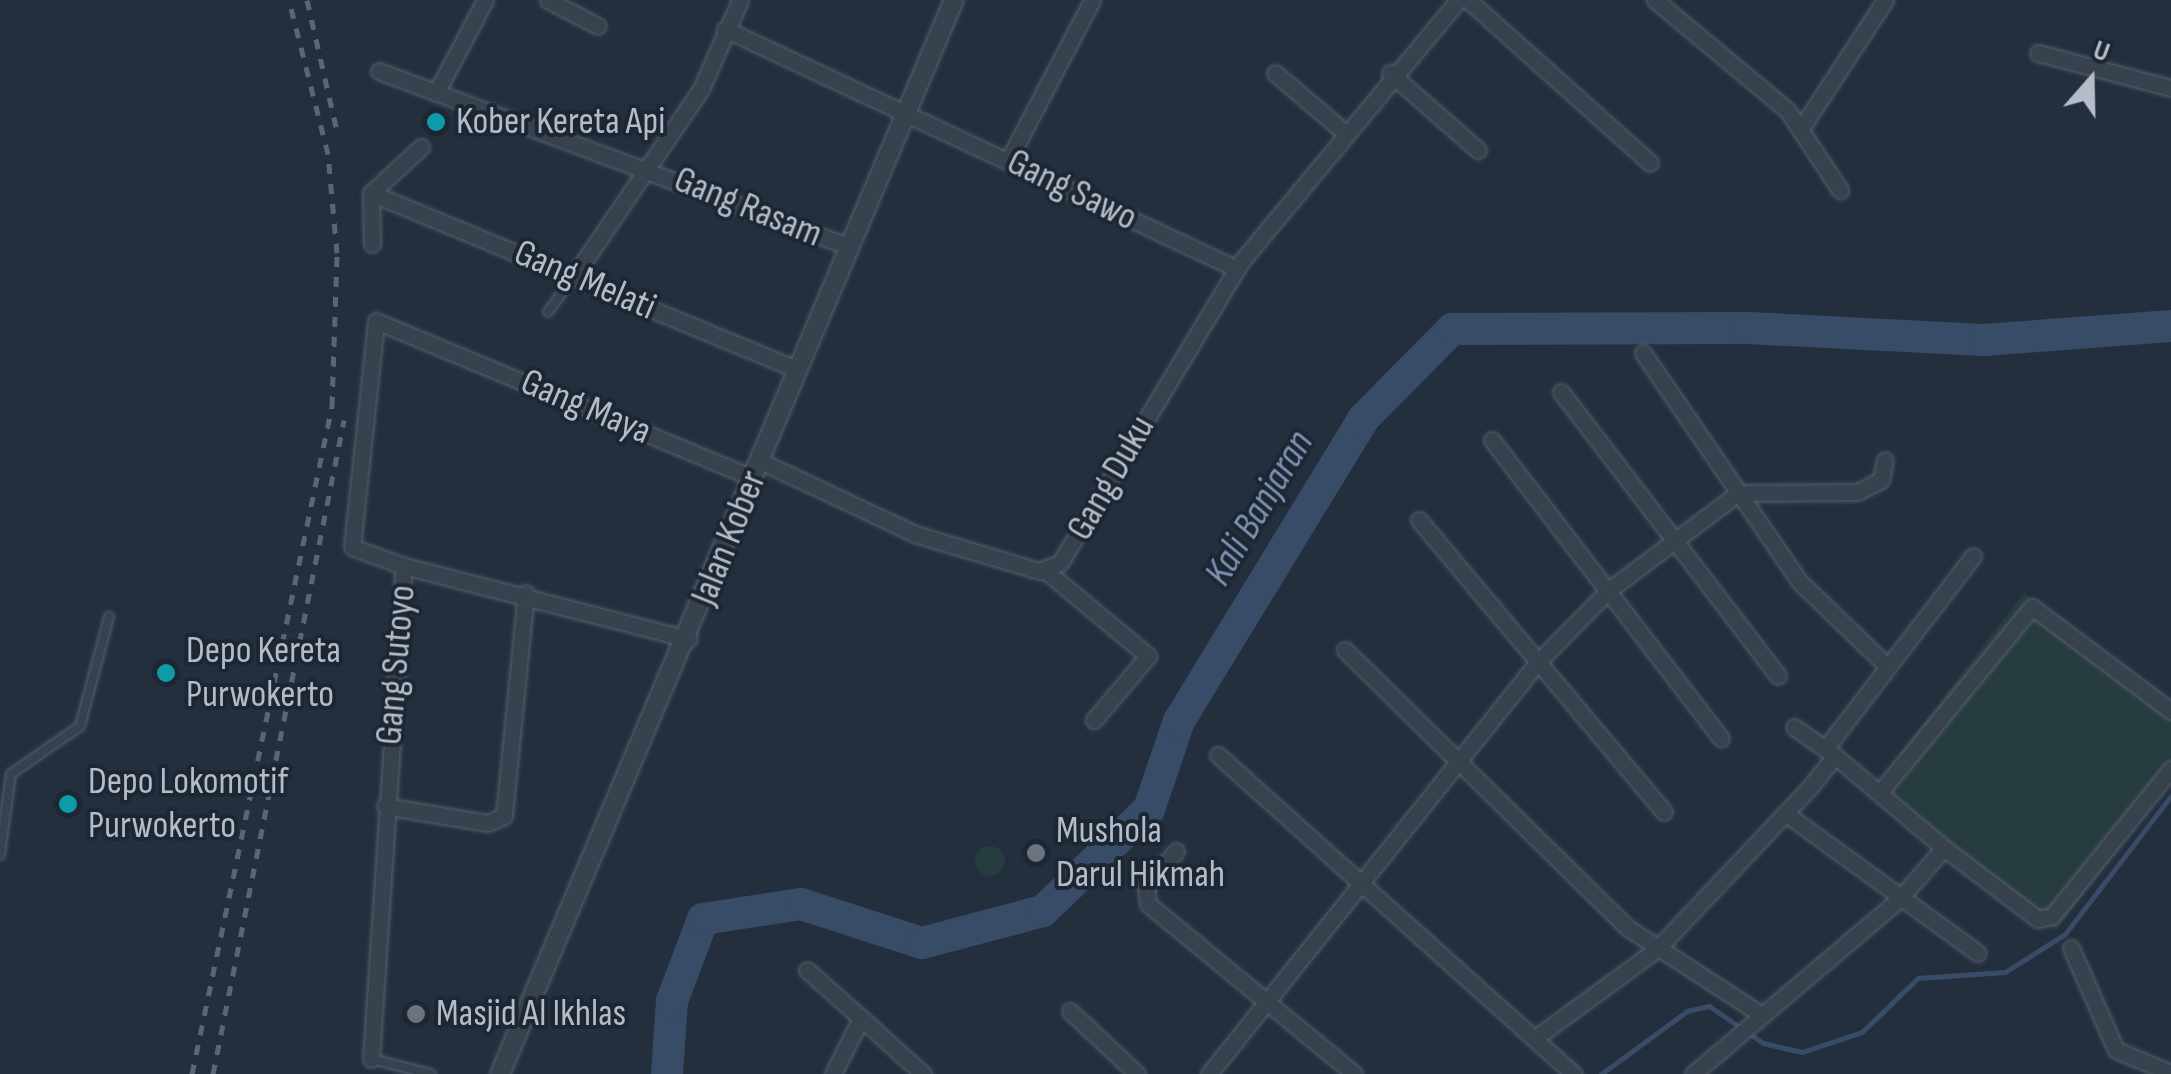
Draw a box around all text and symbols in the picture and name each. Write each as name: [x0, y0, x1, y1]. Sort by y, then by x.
north arrow: [2041, 30, 2141, 130]
text: U: [2089, 33, 2114, 69]
place label: Kober Kereta Api: [456, 99, 665, 145]
marker: Kober Kereta Api: [425, 111, 447, 133]
street label: Gang Sawo: [1000, 139, 1144, 241]
street label: Gang Rasam: [668, 157, 828, 257]
street label: Gang Melati: [507, 230, 663, 330]
street label: Gang Maya: [514, 359, 658, 455]
street label: Gang Duku: [1057, 408, 1165, 548]
water label: Kali Banjaran: [1194, 422, 1324, 594]
street label: Jalan Kober: [682, 464, 776, 612]
street label: Gang Sutoyo: [366, 583, 426, 747]
place label: Depo Kereta Purwokerto: [186, 628, 341, 718]
marker: Depo Kereta Purwokerto: [155, 662, 177, 684]
place label: Depo Lokomotif Purwokerto: [88, 759, 288, 848]
marker: Depo Lokomotif Purwokerto: [57, 793, 79, 815]
place label: Mushola Darul Hikmah: [1056, 808, 1225, 898]
marker: Mushola Darul Hikmah: [1025, 842, 1047, 864]
place label: Masjid Al Ikhlas: [436, 991, 626, 1037]
marker: Masjid Al Ikhlas: [405, 1003, 427, 1025]

